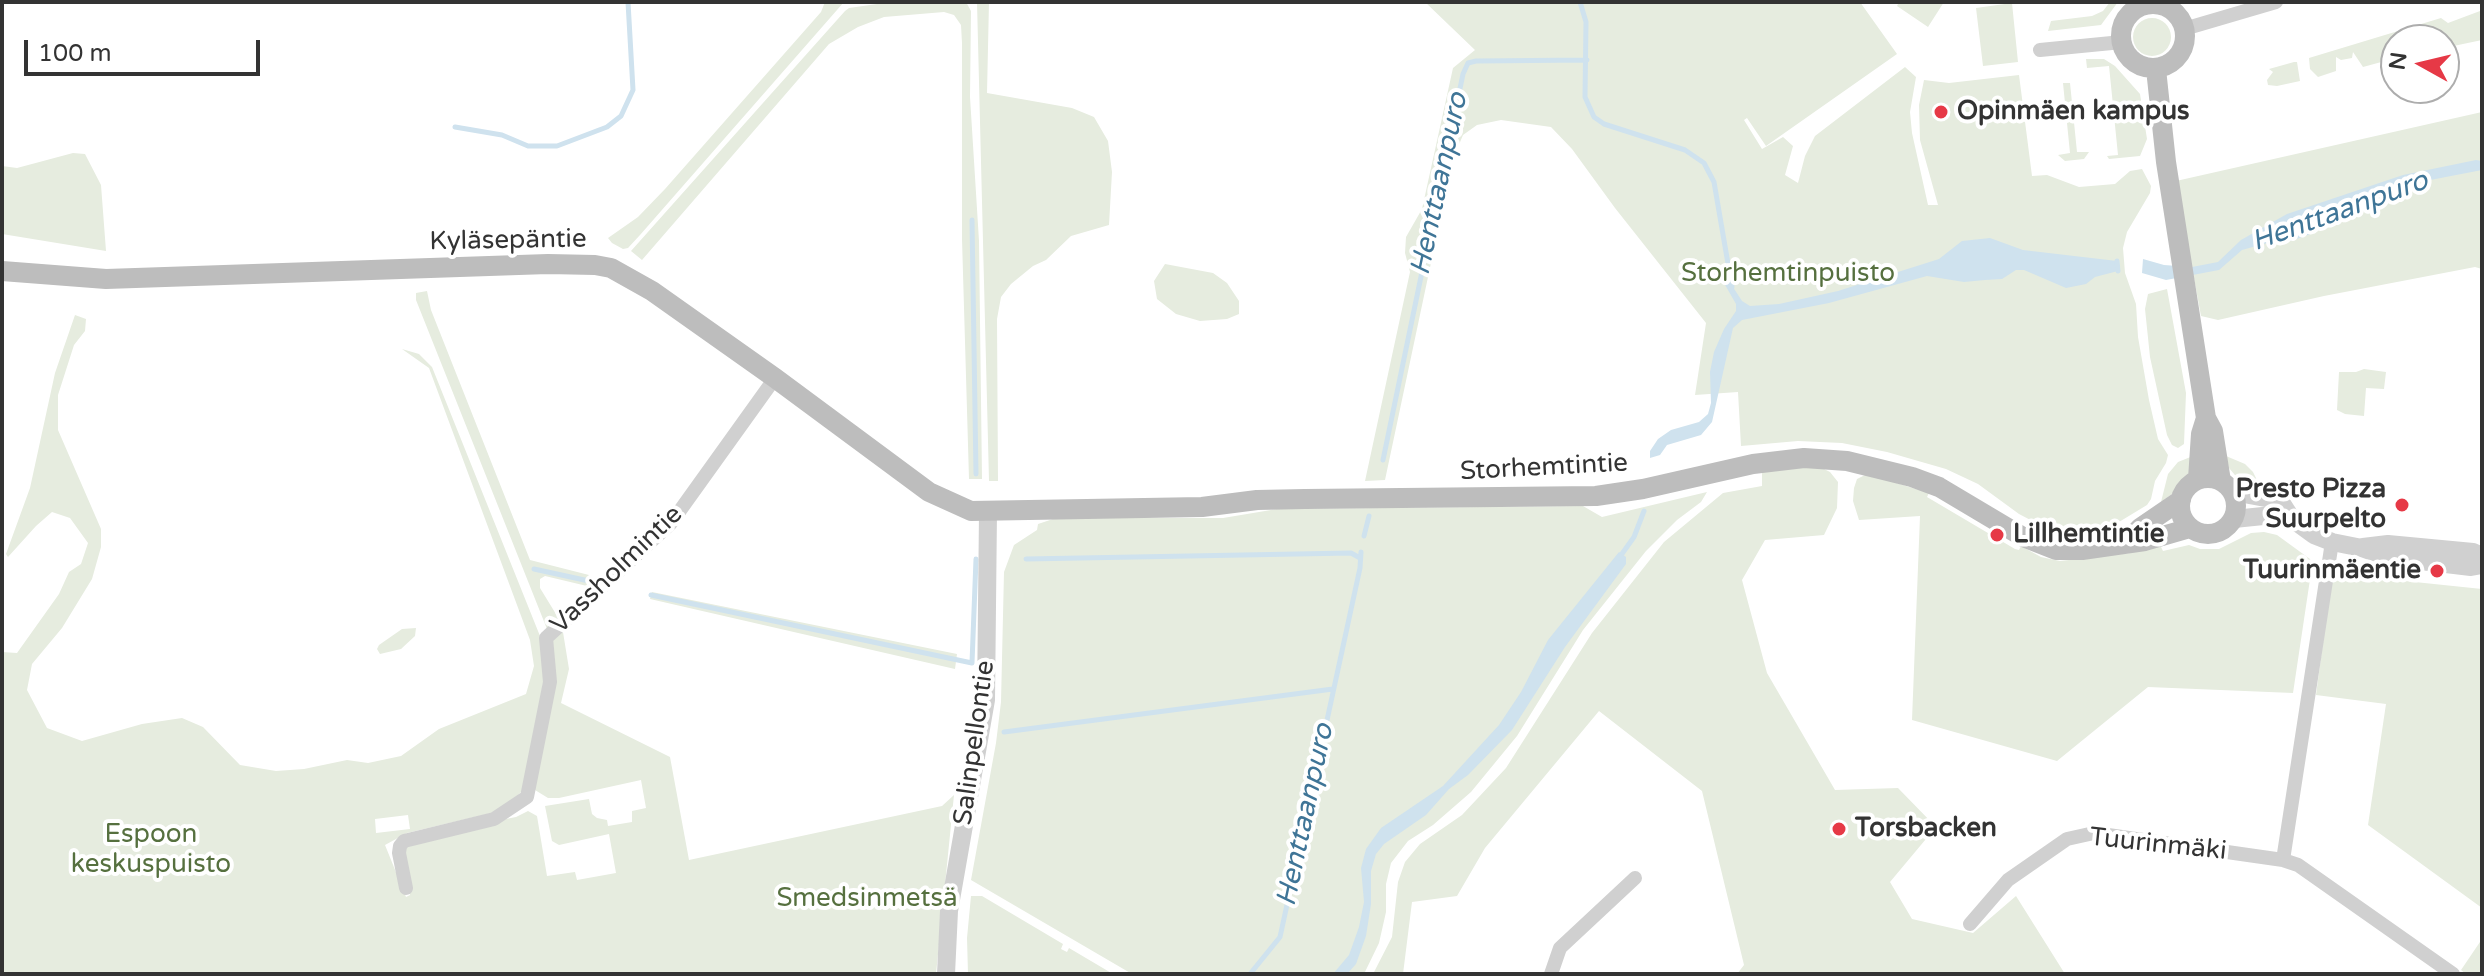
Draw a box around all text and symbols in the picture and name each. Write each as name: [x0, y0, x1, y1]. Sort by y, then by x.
scale bar: [28, 24, 264, 74]
north arrow: [2380, 24, 2460, 104]
text: 100 m: [38, 39, 112, 68]
text: N: [2384, 50, 2412, 72]
water label: Henttaanpuro: [1404, 90, 1476, 278]
place label: Opinmäen kampus: [1957, 96, 2189, 128]
marker: Opinmäen kampus: [1932, 103, 1950, 121]
water label: Henttaanpuro: [2247, 165, 2433, 259]
street label: Kyläsepäntie: [429, 224, 587, 258]
park label: Storhemtinpuisto: [1681, 258, 1895, 290]
street label: Storhemtintie: [1459, 448, 1629, 488]
place label: Presto Pizza Suurpelto: [2236, 474, 2386, 536]
marker: Presto Pizza Suurpelto: [2393, 496, 2411, 514]
street label: Vassholmintie: [545, 499, 689, 641]
place label: Lillhemtintie: [2013, 519, 2165, 551]
marker: Lillhemtintie: [1988, 526, 2006, 544]
place label: Tuurinmäentie: [2243, 555, 2421, 587]
marker: Tuurinmäentie: [2428, 562, 2446, 580]
street label: Salinpellontie: [948, 659, 1002, 827]
water label: Henttaanpuro: [1270, 721, 1342, 909]
place label: Torsbacken: [1855, 813, 1997, 845]
park label: Espoon keskuspuisto: [71, 819, 231, 880]
marker: Torsbacken: [1830, 820, 1848, 838]
street label: Tuurinmäki: [2088, 822, 2228, 868]
park label: Smedsinmetsä: [776, 883, 958, 915]

